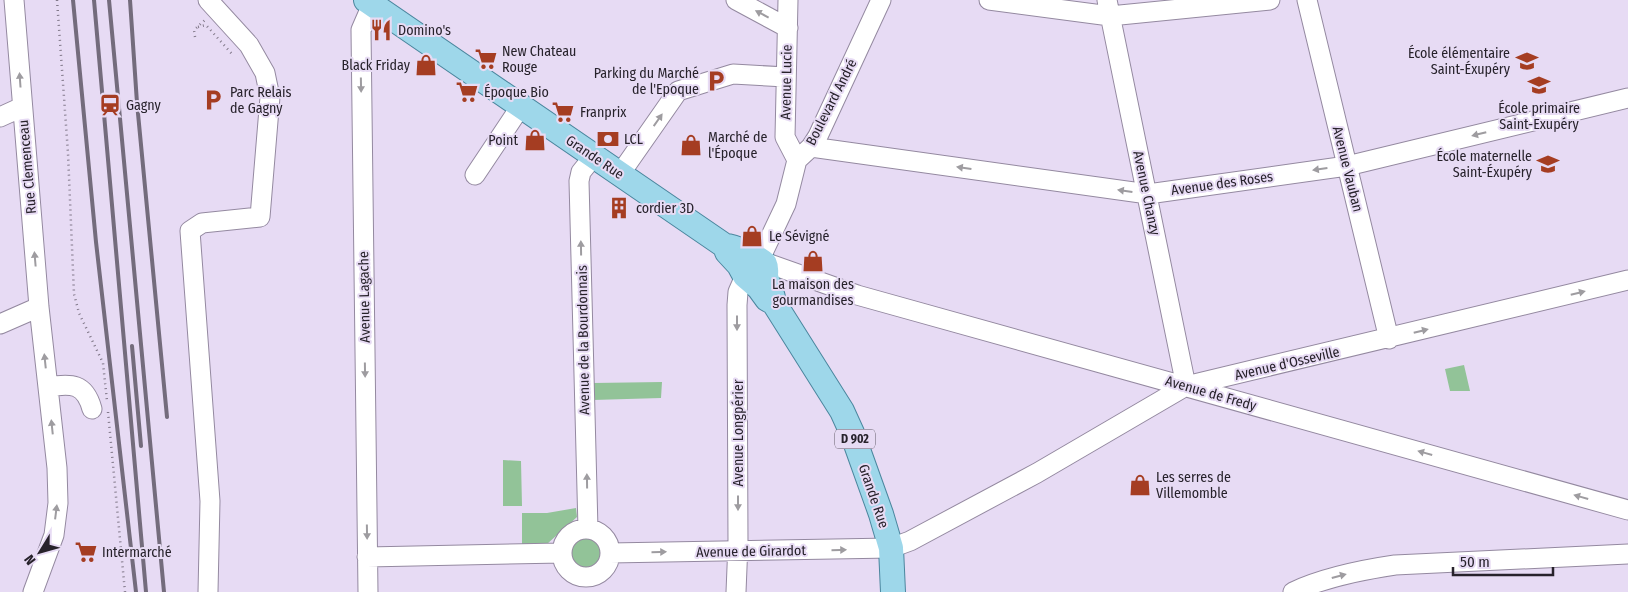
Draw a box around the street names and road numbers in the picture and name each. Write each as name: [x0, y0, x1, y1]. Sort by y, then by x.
street label: Avenue Lucie: [777, 44, 796, 120]
street label: Boulevard André: [802, 56, 861, 148]
street label: Rue Clemenceau: [15, 119, 40, 215]
street label: Avenue Vauban: [1329, 125, 1366, 214]
street label: Grande Rue: [562, 132, 627, 183]
street label: Avenue Chanzy: [1129, 149, 1164, 238]
street label: Avenue des Roses: [1170, 168, 1274, 199]
street label: Avenue Lagache: [355, 251, 374, 343]
street label: Avenue de la Bourdonnais: [574, 265, 593, 415]
street label: Avenue d'Osseville: [1233, 343, 1341, 384]
street label: Avenue de Fredy: [1163, 372, 1259, 415]
street label: Avenue Longpérier: [730, 379, 747, 487]
road number: D 902: [835, 429, 875, 448]
street label: Grande Rue: [855, 462, 892, 530]
street label: Avenue de Girardot: [696, 542, 807, 561]

